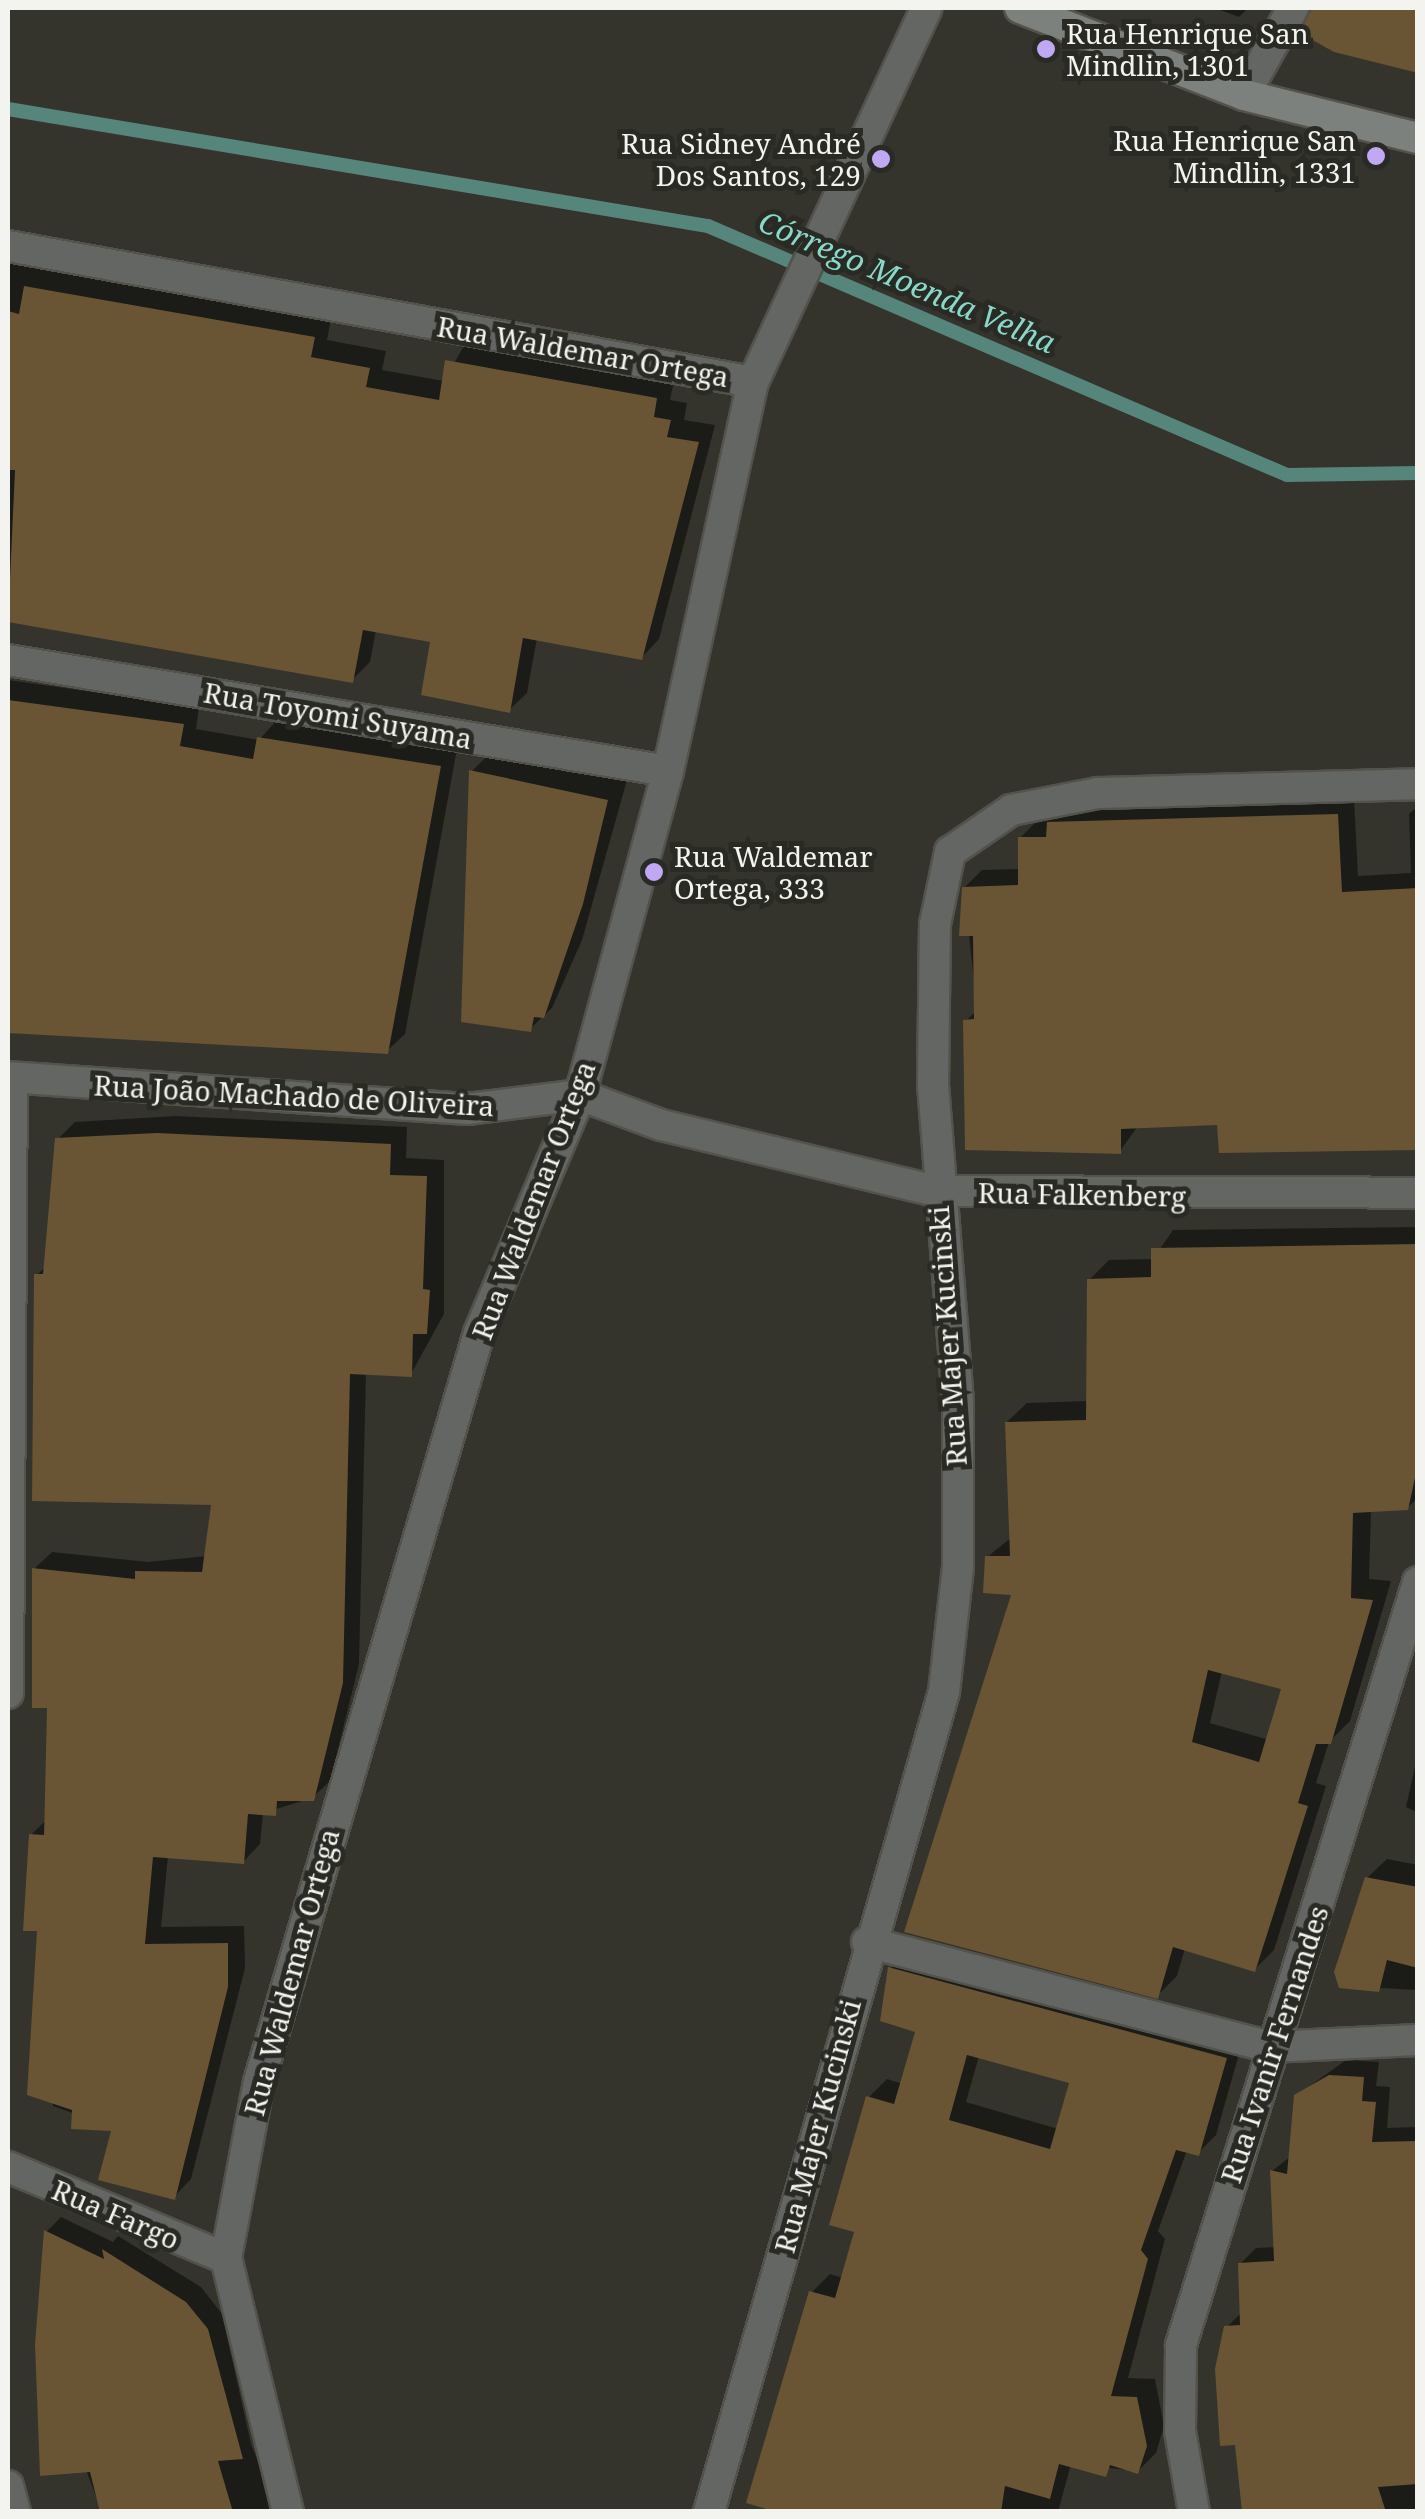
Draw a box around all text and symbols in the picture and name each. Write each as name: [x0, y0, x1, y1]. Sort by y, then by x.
place label: Rua Henrique San Mindlin, 1301: [1066, 16, 1309, 82]
marker: Rua Henrique San Mindlin, 1301: [1035, 38, 1057, 60]
place label: Rua Henrique San Mindlin, 1331: [1113, 123, 1356, 189]
place label: Rua Sidney André Dos Santos, 129: [621, 126, 861, 192]
marker: Rua Henrique San Mindlin, 1331: [1365, 145, 1387, 167]
marker: Rua Sidney André Dos Santos, 129: [870, 148, 892, 170]
water label: Córrego Moenda Velha: [753, 203, 1061, 361]
street label: Rua Waldemar Ortega: [435, 309, 731, 393]
street label: Rua Toyomi Suyama: [201, 675, 475, 755]
place label: Rua Waldemar Ortega, 333: [674, 839, 873, 905]
marker: Rua Waldemar Ortega, 333: [643, 861, 665, 883]
street label: Rua Waldemar Ortega: [464, 1056, 602, 1344]
street label: Rua João Machado de Oliveira: [93, 1068, 495, 1122]
street label: Rua Falkenberg: [978, 1175, 1186, 1213]
street label: Rua Majer Kucinski: [921, 1205, 973, 1467]
street label: Rua Waldemar Ortega: [237, 1825, 345, 2119]
street label: Rua Ivanir Fernandes: [1213, 1901, 1335, 2187]
street label: Rua Majer Kucinski: [767, 1996, 867, 2256]
street label: Rua Fargo: [47, 2172, 185, 2256]

